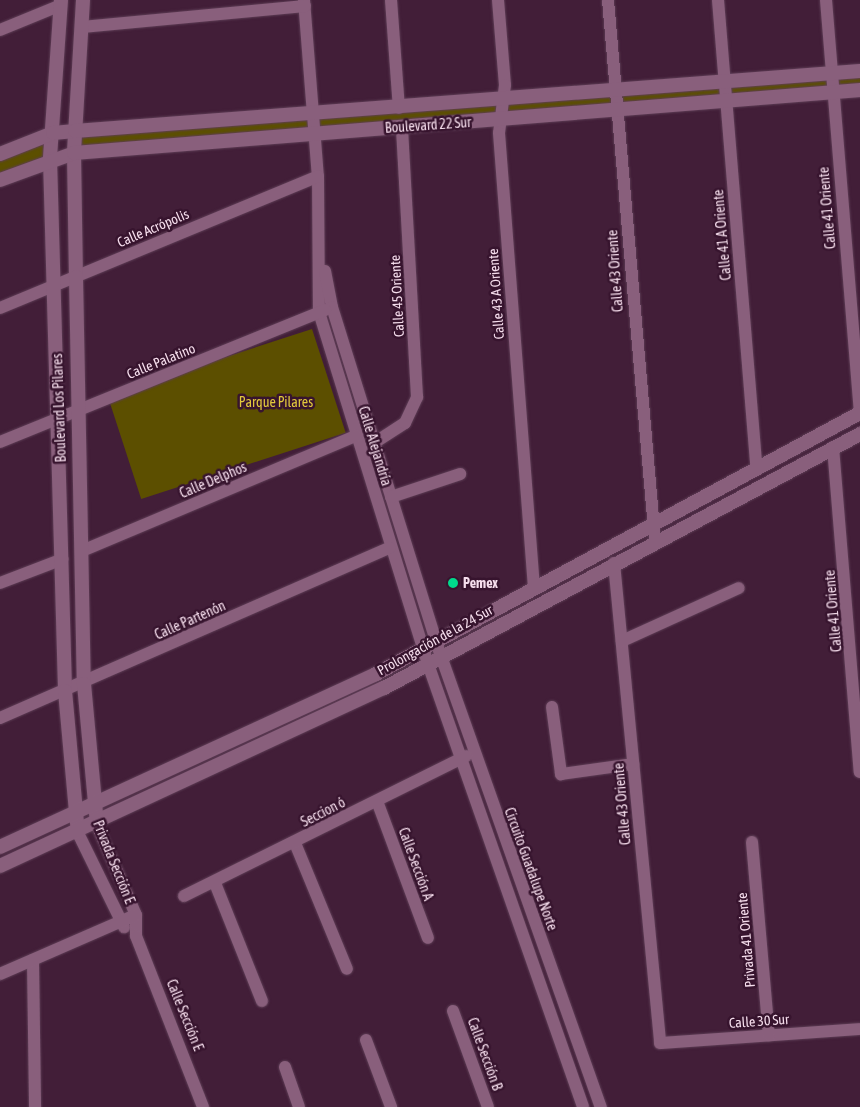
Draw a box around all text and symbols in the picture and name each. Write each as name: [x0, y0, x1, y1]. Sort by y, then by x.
street label: Boulevard 22 Sur: [384, 114, 472, 136]
street label: Calle 41 Oriente: [815, 166, 839, 250]
street label: Calle 41 A Oriente: [710, 189, 734, 281]
street label: Calle Acrópolis: [115, 205, 191, 251]
street label: Calle 43 Oriente: [604, 229, 626, 313]
street label: Calle 43 A Oriente: [484, 248, 508, 340]
street label: Calle 45 Oriente: [386, 254, 408, 338]
street label: Calle Palatino: [124, 340, 198, 382]
street label: Boulevard Los Pilares: [49, 353, 69, 463]
park label: Parque Pilares: [239, 394, 313, 410]
street label: Calle Alejandría: [355, 404, 395, 488]
street label: Calle Delphos: [177, 458, 249, 502]
street label: Calle 41 Oriente: [821, 569, 845, 653]
place label: Pemex: [463, 575, 498, 591]
marker: Pemex: [447, 577, 459, 589]
street label: Calle Partenón: [152, 597, 228, 643]
street label: Prolongación de la 24 Sur: [374, 601, 496, 679]
street label: Calle 43 Oriente: [610, 762, 634, 846]
street label: Seccion ó: [298, 794, 348, 830]
street label: Circuito Guadalupe Norte: [501, 805, 561, 933]
street label: Privada Sección E: [90, 818, 138, 906]
street label: Calle Sección A: [395, 825, 437, 903]
street label: Privada 41 Oriente: [733, 892, 759, 988]
street label: Calle Sección E: [163, 977, 207, 1053]
street label: Calle 30 Sur: [728, 1011, 790, 1031]
street label: Calle Sección B: [464, 1015, 506, 1093]

